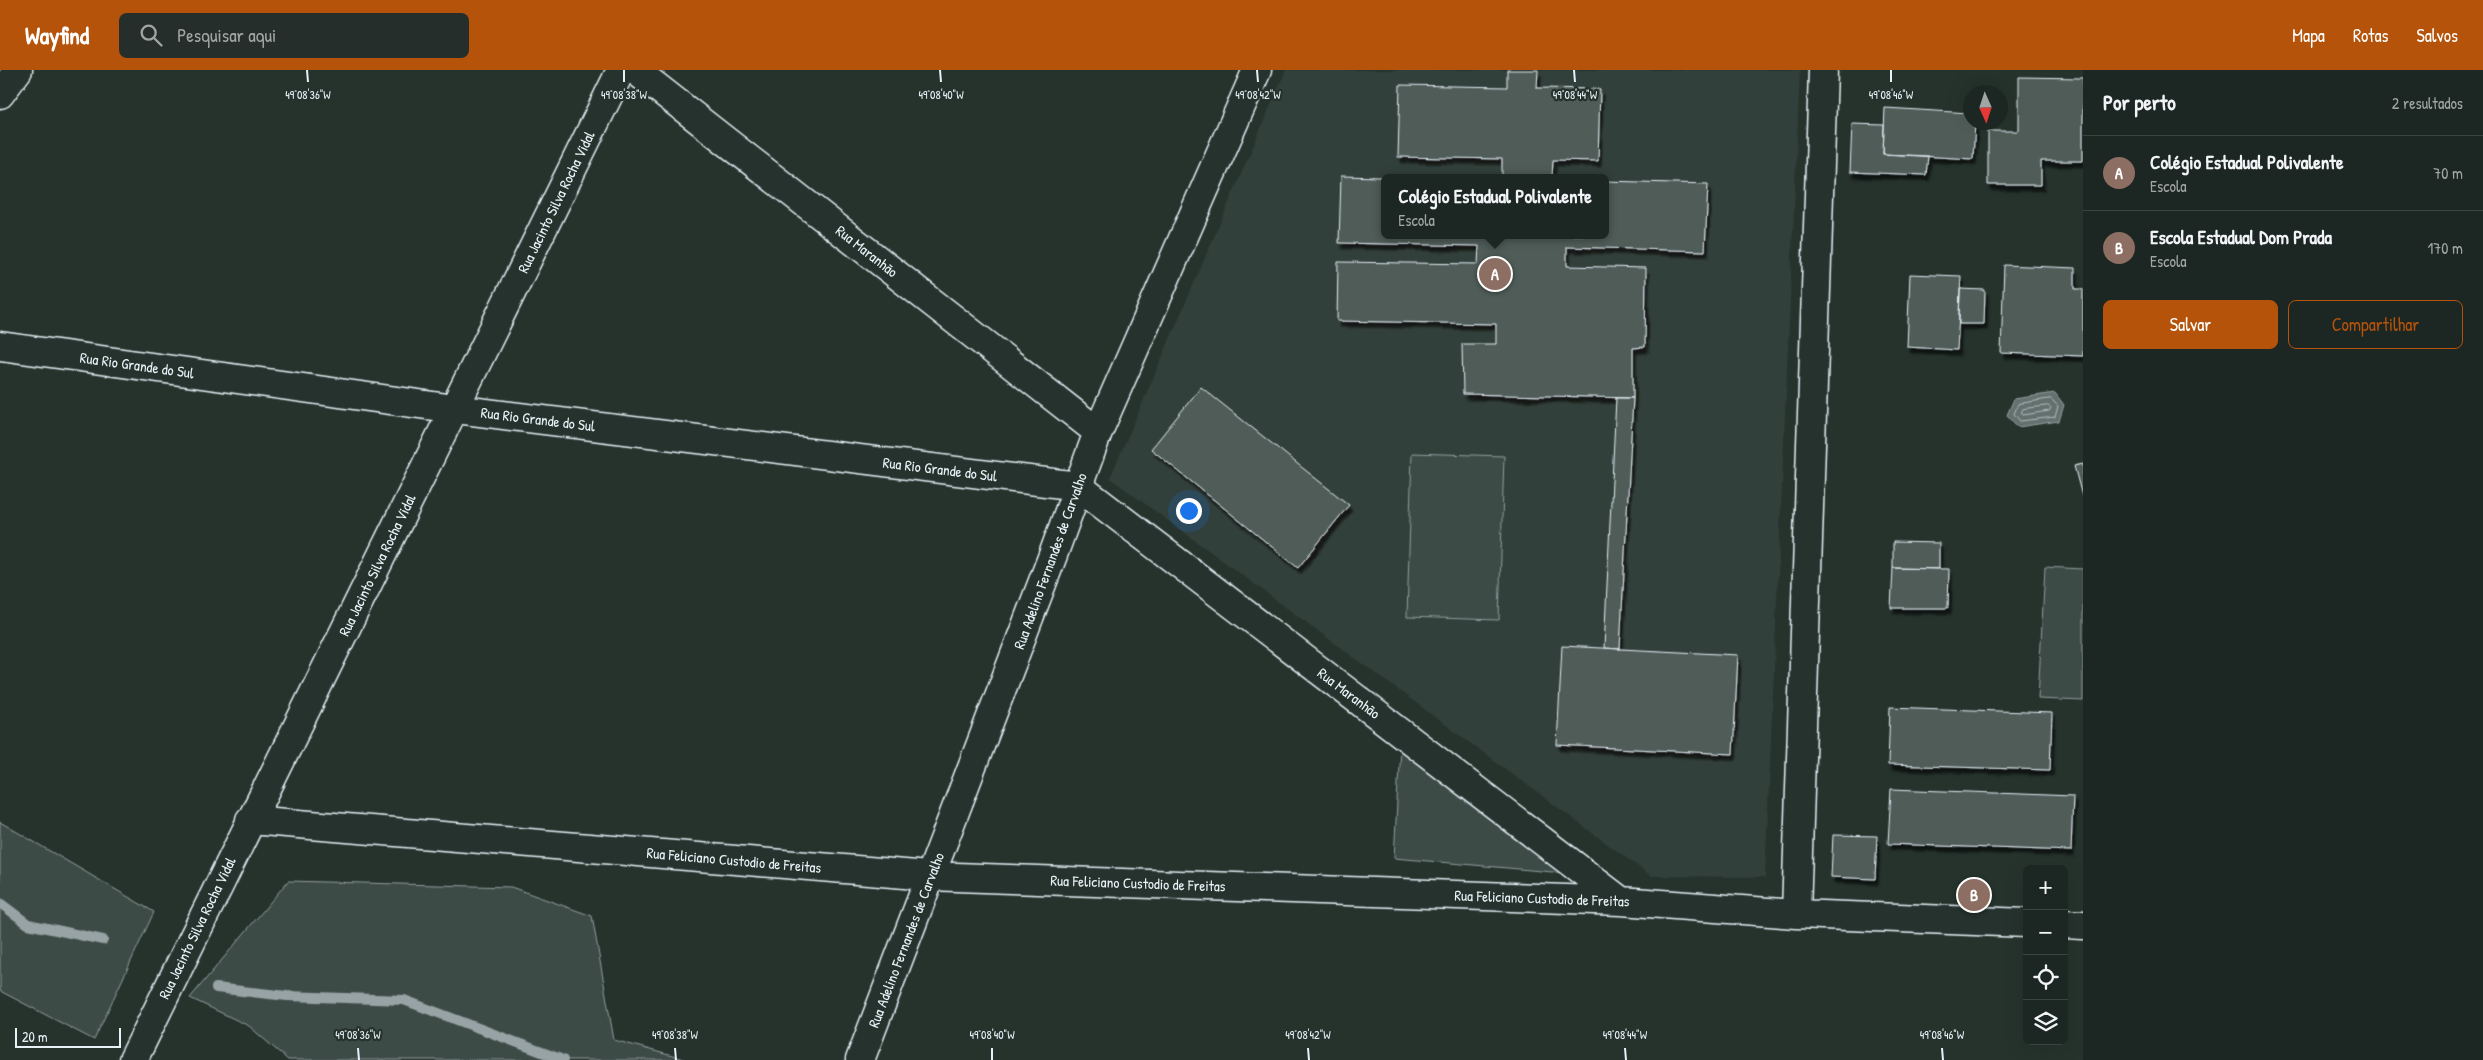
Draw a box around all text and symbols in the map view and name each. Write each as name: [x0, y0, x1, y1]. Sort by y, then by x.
search box: [119, 13, 469, 58]
text: Wayfind: [25, 19, 89, 51]
icon: search: [137, 21, 165, 49]
text: Pesquisar aqui: [177, 22, 276, 48]
text: Mapa: [2292, 23, 2325, 48]
text: Rotas: [2353, 23, 2389, 48]
text: Salvos: [2417, 23, 2458, 48]
north arrow: [1963, 85, 2008, 130]
text: 49°08'36"W: [285, 86, 331, 103]
text: 49°08'38"W: [601, 86, 648, 103]
text: 49°08'40"W: [918, 86, 964, 103]
text: 49°08'42"W: [1235, 86, 1281, 103]
text: 49°08'44"W: [1553, 86, 1598, 103]
text: 49°08'46"W: [1869, 86, 1914, 103]
text: Por perto: [2103, 88, 2176, 117]
text: 2 resultados: [2392, 92, 2463, 114]
street label: Rua Jacinto Silva Rocha Vidal: [512, 127, 600, 277]
text: Colégio Estadual Polivalente: [2150, 149, 2343, 175]
text: A: [2115, 162, 2123, 184]
text: 70 m: [2433, 162, 2463, 184]
popup: [1381, 174, 1609, 239]
text: Escola: [2150, 175, 2186, 197]
text: Colégio Estadual Polivalente: [1398, 183, 1592, 209]
text: Escola: [1398, 209, 1435, 231]
street label: Rua Maranhão: [832, 220, 902, 282]
text: Escola Estadual Dom Prada: [2150, 224, 2332, 250]
text: B: [2115, 237, 2123, 259]
text: 170 m: [2428, 237, 2463, 259]
text: Escola: [2150, 250, 2186, 272]
pin: A: [1479, 255, 1511, 293]
button: Salvar: [2103, 300, 2278, 349]
button: Compartilhar: [2288, 300, 2463, 349]
street label: Rua Rio Grande do Sul: [79, 347, 195, 383]
street label: Rua Rio Grande do Sul: [480, 402, 596, 436]
street label: Rua Rio Grande do Sul: [882, 452, 998, 486]
street label: Rua Adelino Fernandes de Carvalho: [1008, 470, 1092, 652]
street label: Rua Jacinto Silva Rocha Vidal: [333, 490, 421, 640]
your location: [1176, 498, 1202, 524]
street label: Rua Maranhão: [1313, 662, 1385, 724]
street label: Rua Feliciano Custodio de Freitas: [646, 842, 822, 878]
street label: Rua Adelino Fernandes de Carvalho: [863, 849, 949, 1031]
street label: Rua Jacinto Silva Rocha Vidal: [153, 853, 241, 1003]
map controls: [2023, 865, 2068, 1045]
button: +: [2023, 865, 2068, 910]
street label: Rua Feliciano Custodio de Freitas: [1050, 869, 1226, 897]
pin: B: [1958, 876, 1990, 914]
street label: Rua Feliciano Custodio de Freitas: [1454, 884, 1630, 912]
button: −: [2023, 910, 2068, 955]
button: locate: [2023, 955, 2068, 1000]
button: layers: [2023, 1000, 2068, 1045]
scale bar: [15, 1025, 121, 1048]
text: 49°08'36"W: [335, 1026, 381, 1043]
text: 49°08'38"W: [652, 1026, 699, 1043]
text: 49°08'40"W: [969, 1026, 1015, 1043]
text: 49°08'42"W: [1285, 1026, 1331, 1043]
text: 49°08'44"W: [1603, 1026, 1648, 1043]
text: 49°08'46"W: [1920, 1026, 1965, 1043]
text: 20 m: [22, 1027, 48, 1046]

